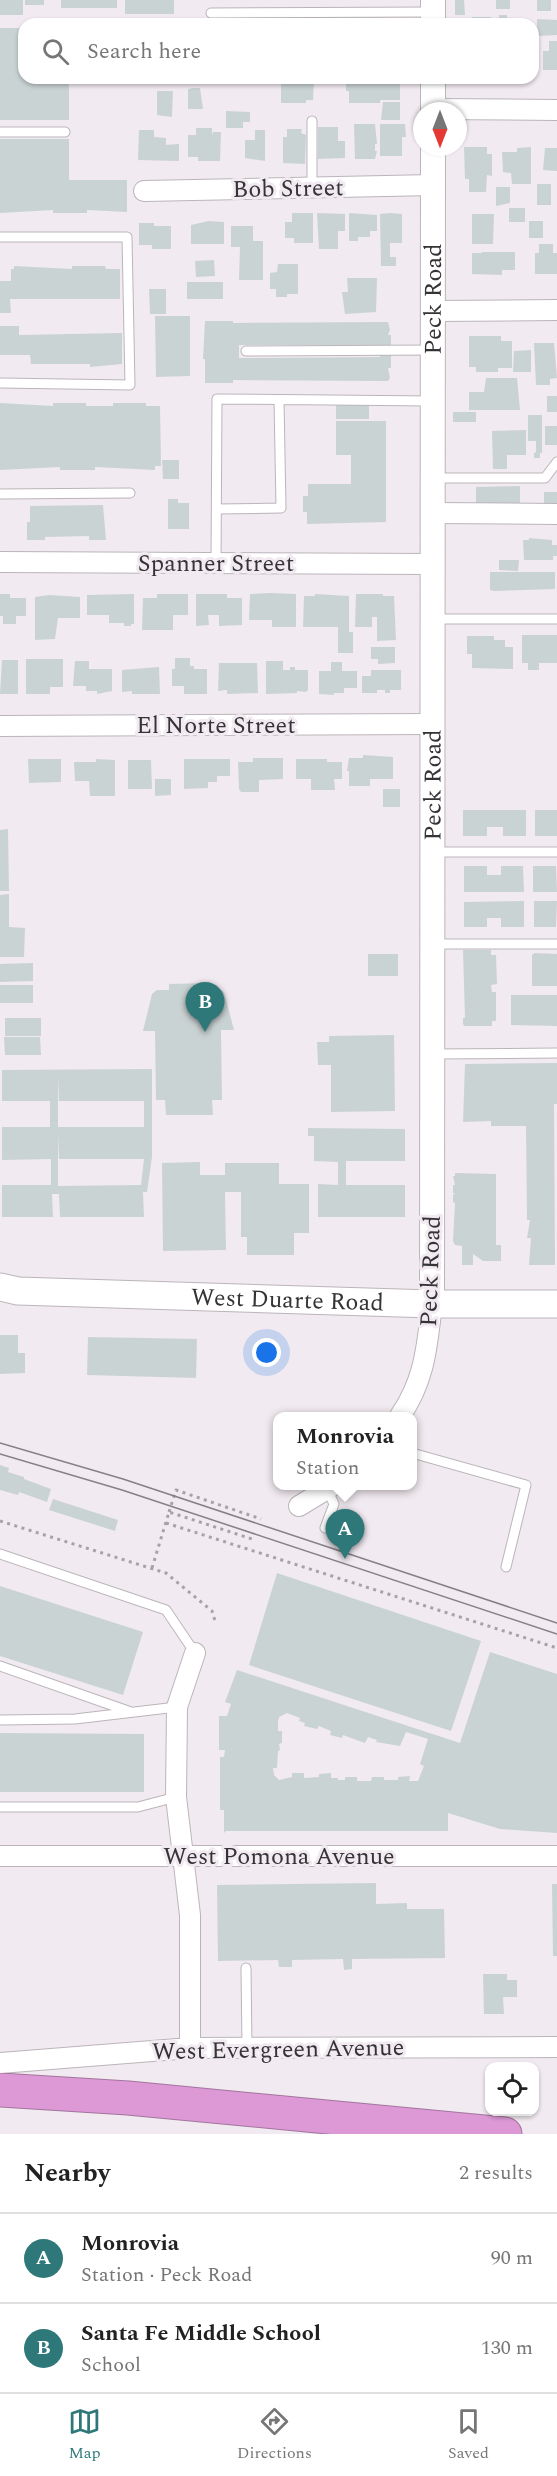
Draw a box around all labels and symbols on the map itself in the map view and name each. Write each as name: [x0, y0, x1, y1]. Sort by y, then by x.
north arrow: [413, 102, 467, 156]
street label: Bob Street: [232, 170, 344, 208]
street label: Peck Road: [416, 243, 452, 355]
street label: Spanner Street: [138, 546, 294, 582]
street label: El Norte Street: [136, 708, 296, 744]
street label: Peck Road: [415, 729, 451, 841]
pin: B: [186, 982, 224, 1032]
street label: Peck Road: [411, 1215, 451, 1327]
street label: West Duarte Road: [190, 1279, 384, 1321]
your location: [252, 1338, 281, 1367]
pin: A: [326, 1510, 364, 1559]
street label: West Pomona Avenue: [163, 1839, 395, 1875]
street label: West Evergreen Avenue: [152, 2030, 405, 2070]

